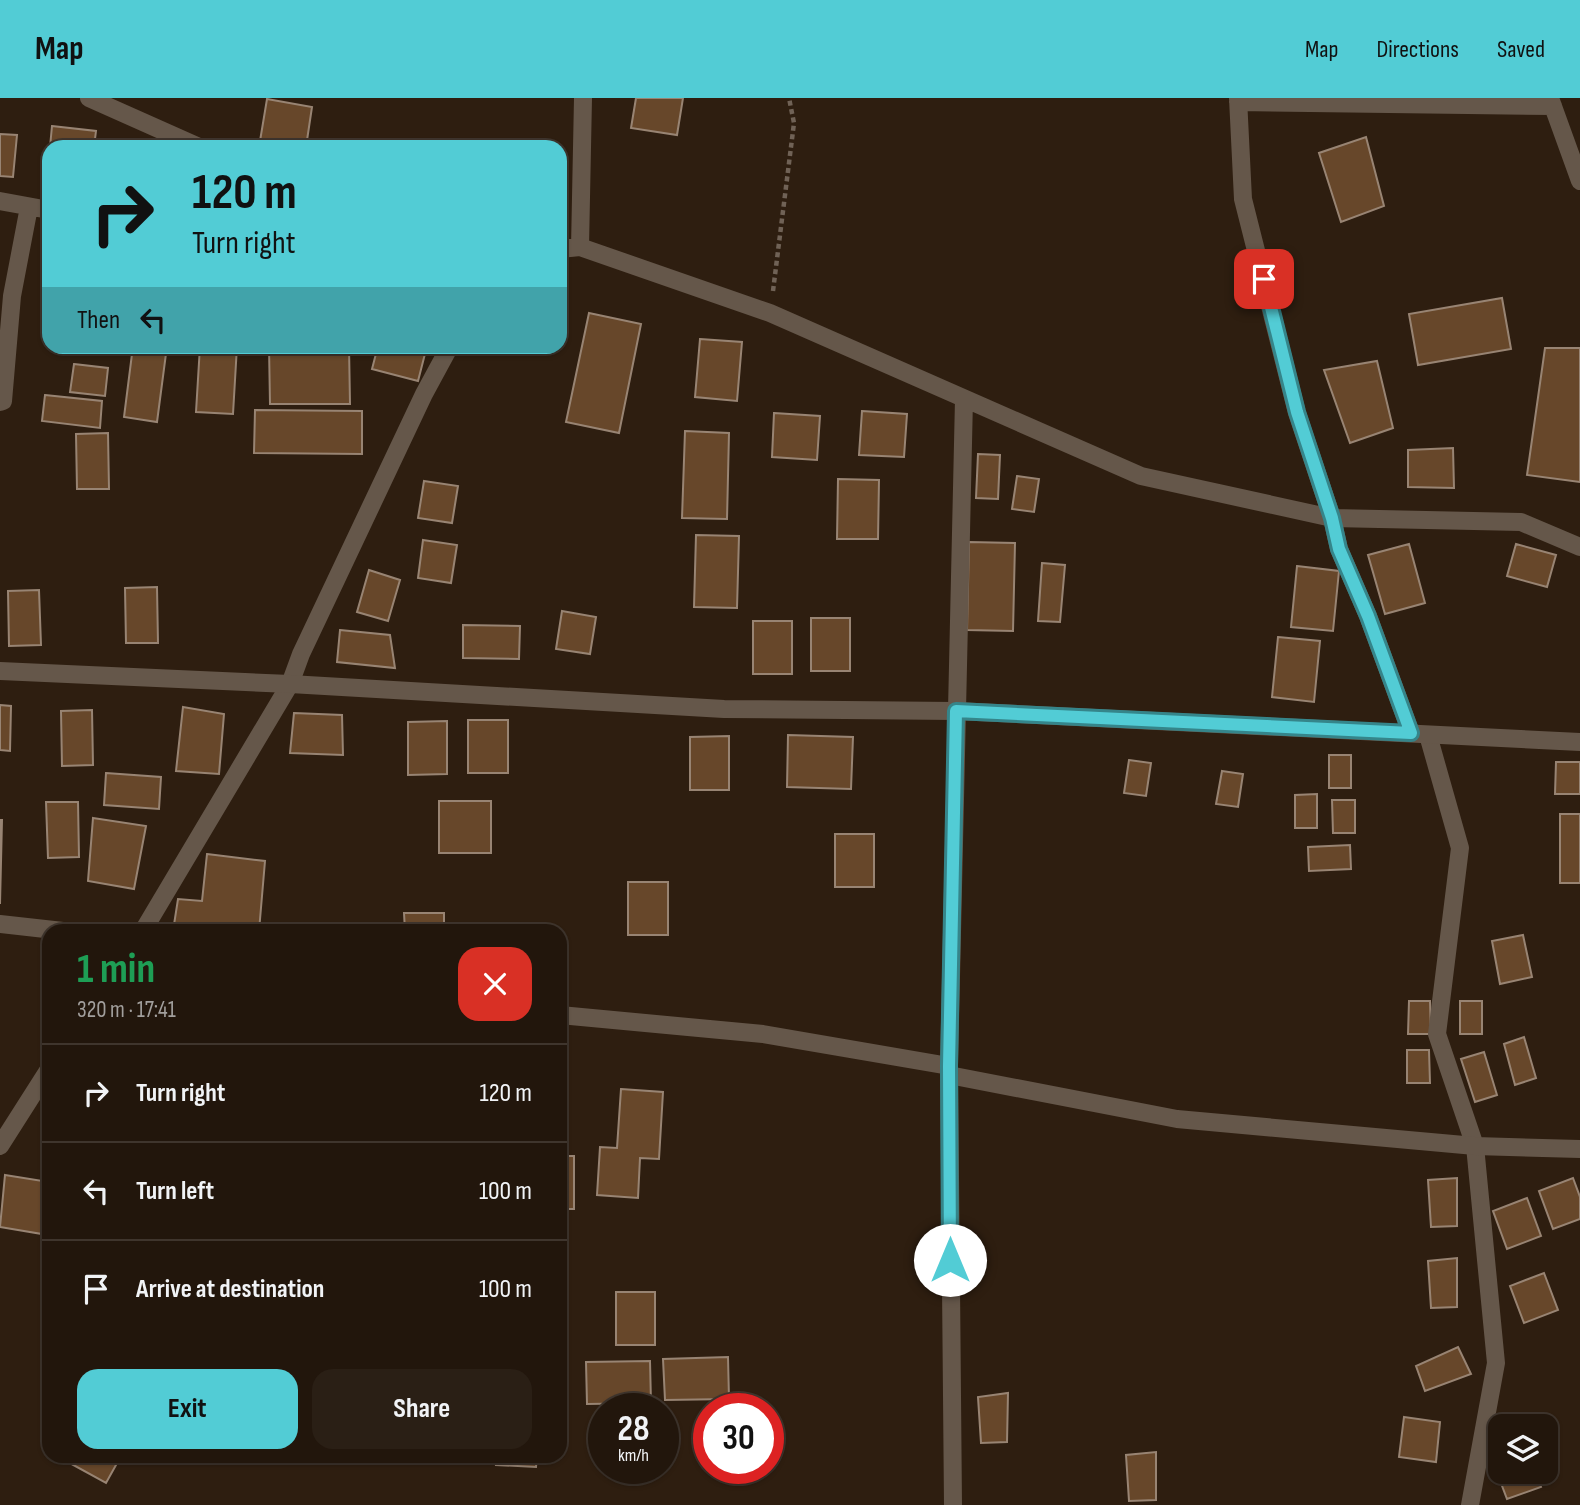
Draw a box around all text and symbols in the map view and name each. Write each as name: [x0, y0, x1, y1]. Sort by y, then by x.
text: Map: [35, 29, 84, 69]
text: Map: [1305, 35, 1338, 64]
text: Directions: [1376, 35, 1459, 64]
text: Saved: [1497, 35, 1545, 64]
text: 120 m: [192, 164, 297, 223]
icon: right: [77, 168, 168, 259]
text: Turn right: [192, 224, 296, 263]
pin: [1234, 249, 1294, 309]
icon: arrive: [1245, 260, 1283, 298]
icon: left: [134, 301, 172, 339]
text: Then: [77, 305, 120, 336]
text: 1 min: [77, 944, 155, 995]
button: close: [458, 947, 532, 1021]
text: 320 m · 17:41: [77, 996, 176, 1024]
icon: right: [77, 1074, 115, 1112]
text: Turn right: [136, 1078, 225, 1109]
text: 120 m: [479, 1078, 532, 1109]
icon: left: [77, 1172, 115, 1210]
text: Turn left: [136, 1176, 214, 1207]
text: 100 m: [479, 1176, 532, 1207]
position arrow: [913, 1223, 987, 1297]
icon: arrive: [77, 1270, 115, 1308]
text: Arrive at destination: [136, 1274, 324, 1305]
text: 100 m: [479, 1274, 532, 1305]
button: Exit: [77, 1369, 298, 1449]
button: Share: [312, 1369, 532, 1449]
speed limit sign: 30: [693, 1393, 784, 1484]
text: 28: [618, 1408, 649, 1451]
map controls: [1488, 1414, 1558, 1484]
button: layers: [1488, 1414, 1558, 1484]
text: km/h: [618, 1445, 649, 1466]

